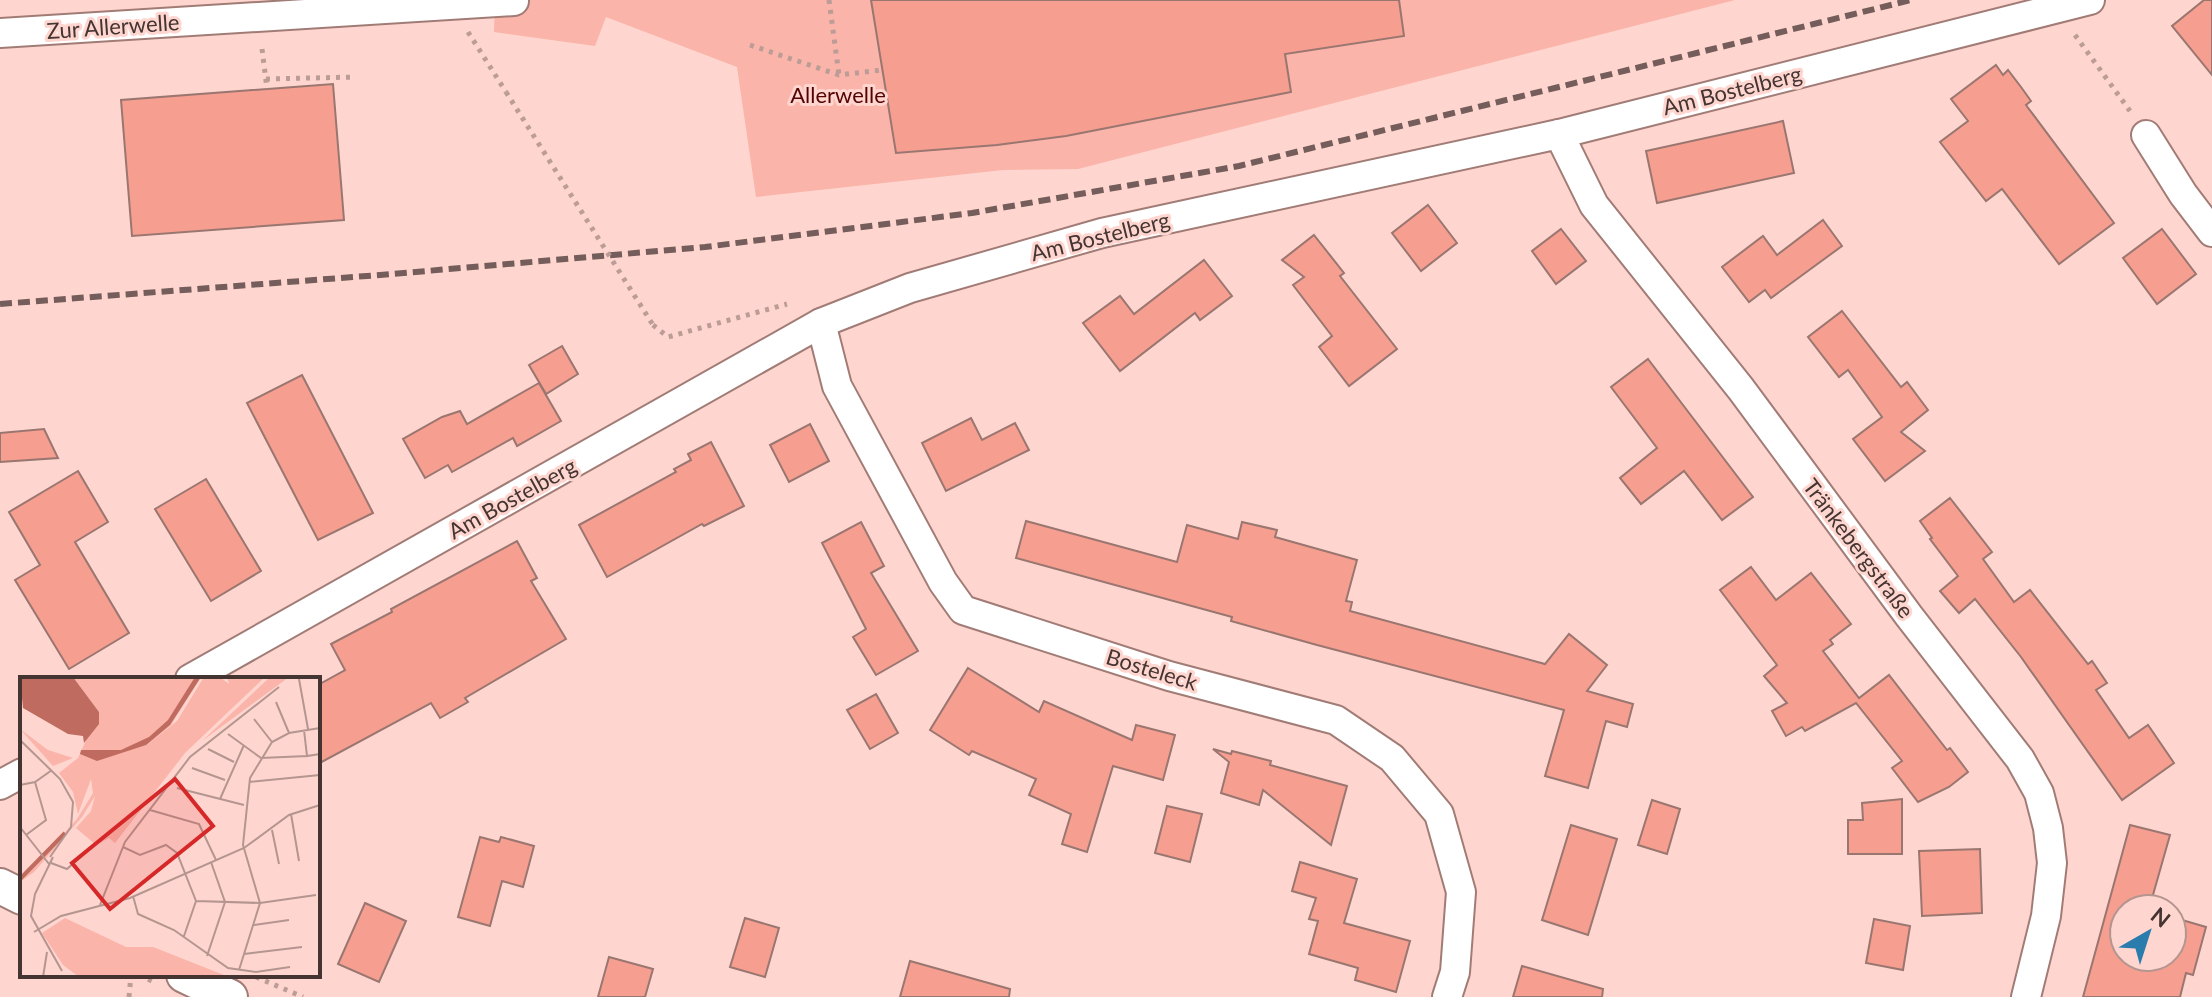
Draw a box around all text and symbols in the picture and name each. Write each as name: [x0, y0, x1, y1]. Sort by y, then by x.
street label: Zur Allerwelle: [46, 8, 180, 44]
street label: Am Bostelberg: [1660, 60, 1804, 120]
park label: Allerwelle: [790, 81, 886, 108]
street label: Am Bostelberg: [1028, 206, 1172, 266]
street label: Am Bostelberg: [443, 452, 581, 544]
street label: Tränkebergstraße: [1798, 473, 1920, 623]
street label: Bosteleck: [1103, 642, 1202, 696]
inset map: [20, 677, 320, 977]
north arrow: [2108, 893, 2188, 973]
text: N: [2146, 901, 2176, 933]

